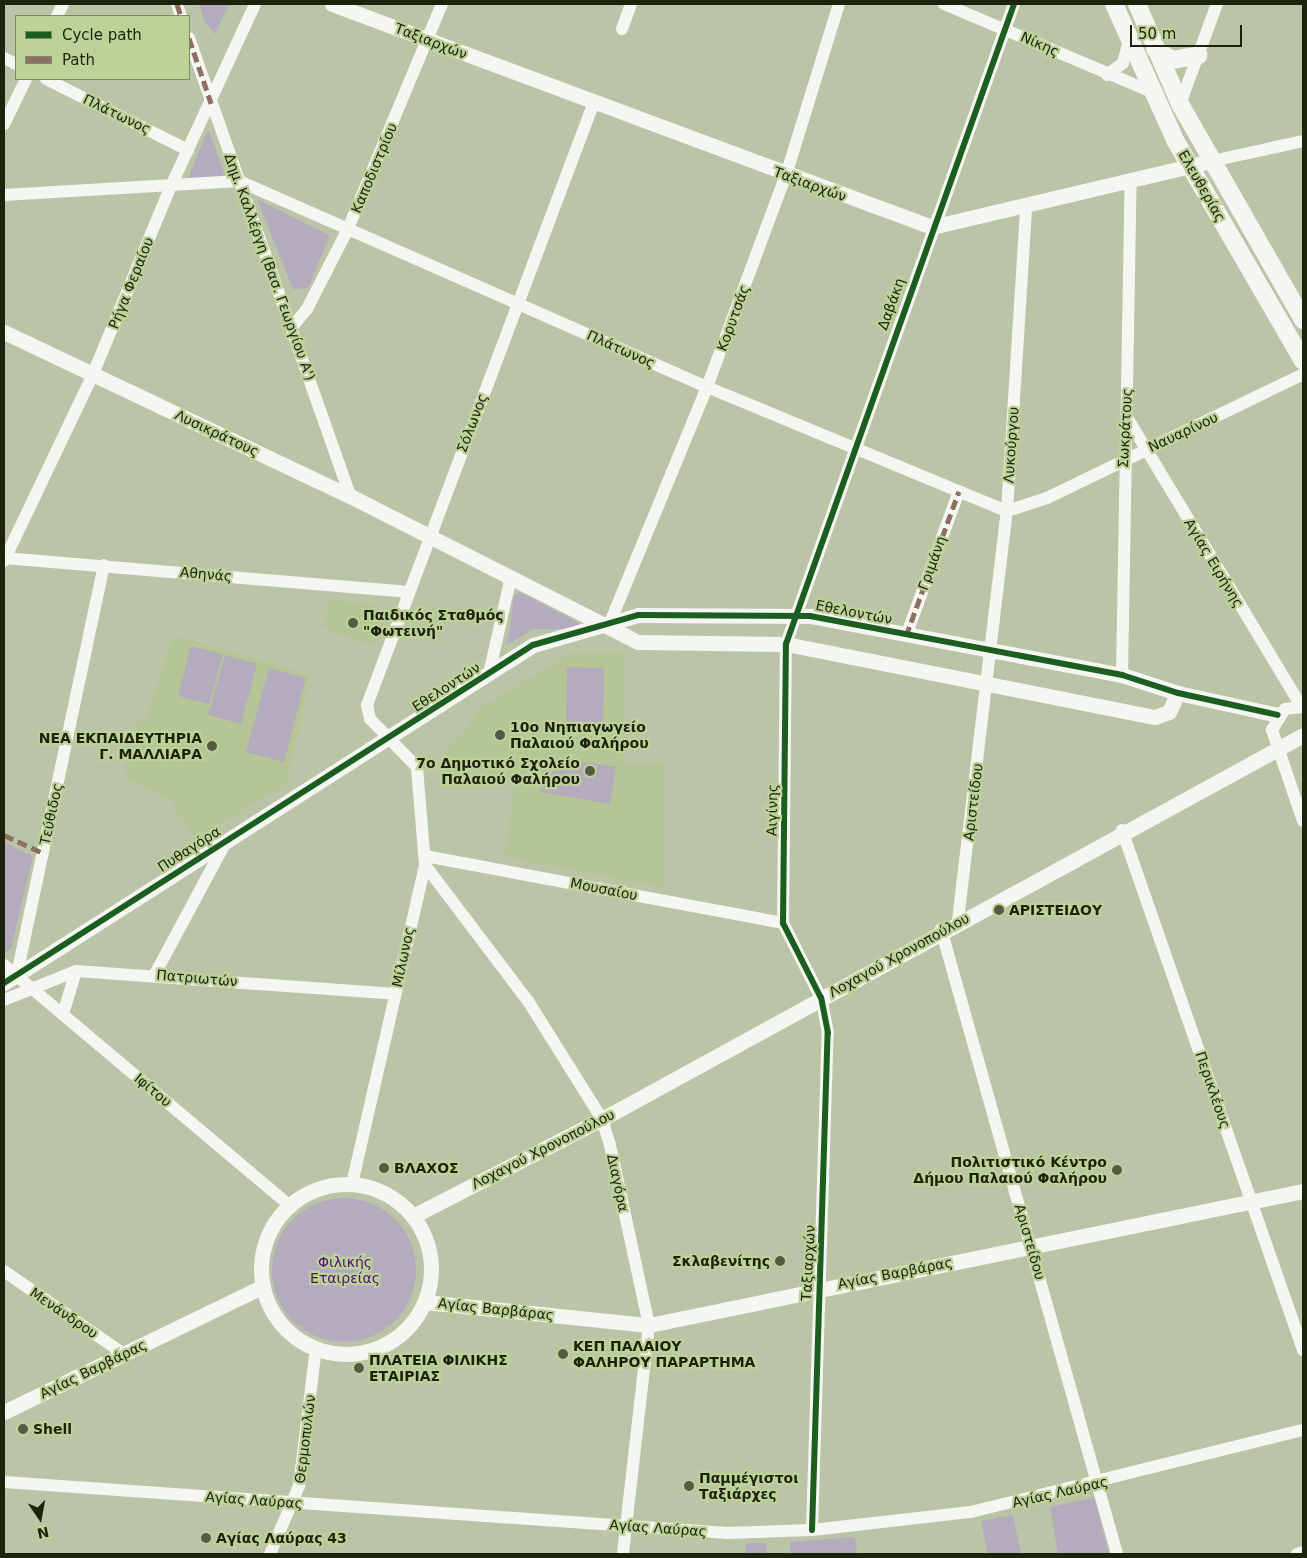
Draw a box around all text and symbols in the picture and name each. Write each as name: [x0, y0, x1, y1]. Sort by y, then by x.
legend: [15, 15, 190, 80]
scale bar: [1132, 15, 1244, 47]
street label: Ταξιαρχών: [392, 20, 470, 62]
text: 50 m: [1138, 25, 1176, 43]
text: Cycle path: [62, 26, 142, 44]
street label: Νίκης: [1018, 28, 1062, 60]
text: Path: [62, 51, 95, 69]
street label: Πλάτωνος: [81, 90, 153, 138]
street label: Καποδιστρίου: [347, 120, 401, 216]
street label: Ελευθερίας: [1175, 147, 1229, 225]
street label: Δημ. Καλλέργη (Βασ. Γεωργίου Α'): [221, 151, 319, 383]
street label: Ταξιαρχών: [771, 163, 849, 205]
street label: Ρήγα Φεραίου: [105, 235, 157, 331]
street label: Δαβάκη: [874, 276, 908, 332]
street label: Κορυτσάς: [713, 282, 753, 354]
street label: Πλάτωνος: [584, 327, 658, 371]
street label: Σωκράτους: [1115, 387, 1135, 469]
street label: Σόλωνος: [453, 391, 491, 455]
street label: Λυσικράτους: [172, 406, 262, 460]
street label: Λυκούργου: [1000, 406, 1022, 484]
street label: Ναυαρίνου: [1145, 409, 1221, 455]
street label: Αγίας Ειρήνης: [1181, 515, 1247, 611]
street label: Γριμάνη: [914, 534, 950, 592]
street label: Αθηνάς: [179, 563, 233, 585]
street label: Εθελοντών: [814, 596, 894, 628]
place label: Παιδικός Σταθμός "Φωτεινή": [363, 607, 504, 640]
marker: Παιδικός Σταθμός "Φωτεινή": [347, 617, 359, 629]
street label: Εθελοντών: [409, 659, 483, 715]
place label: 10ο Νηπιαγωγείο Παλαιού Φαλήρου: [510, 719, 649, 752]
marker: 10ο Νηπιαγωγείο Παλαιού Φαλήρου: [494, 729, 506, 741]
place label: ΝΕΑ ΕΚΠΑΙΔΕΥΤΗΡΙΑ Γ. ΜΑΛΛΙΑΡΑ: [39, 730, 202, 762]
marker: ΝΕΑ ΕΚΠΑΙΔΕΥΤΗΡΙΑ Γ. ΜΑΛΛΙΑΡΑ: [206, 740, 218, 752]
place label: 7ο Δημοτικό Σχολείο Παλαιού Φαλήρου: [416, 755, 580, 788]
street label: Αριστείδου: [960, 762, 986, 842]
marker: 7ο Δημοτικό Σχολείο Παλαιού Φαλήρου: [584, 765, 596, 777]
street label: Τεύθιδος: [36, 782, 66, 846]
street label: Αιγίνης: [763, 784, 781, 836]
street label: Πυθαγόρα: [154, 823, 224, 875]
street label: Μουσαίου: [569, 874, 639, 904]
place label: ΑΡΙΣΤΕΙΔΟΥ: [1009, 902, 1102, 918]
marker: ΑΡΙΣΤΕΙΔΟΥ: [993, 904, 1005, 916]
street label: Λοχαγού Χρονοπούλου: [826, 909, 972, 1001]
street label: Μίλωνος: [388, 925, 418, 989]
street label: Πατριωτών: [156, 966, 238, 990]
street label: Περικλέους: [1192, 1049, 1234, 1131]
street label: Ιφίτου: [131, 1070, 175, 1110]
street label: Λοχαγού Χρονοπούλου: [469, 1106, 617, 1192]
street label: Διαγόρα: [604, 1153, 632, 1213]
place label: Πολιτιστικό Κέντρο Δήμου Παλαιού Φαλήρου: [913, 1154, 1107, 1186]
place label: ΒΛΑΧΟΣ: [394, 1160, 459, 1176]
marker: ΒΛΑΧΟΣ: [378, 1162, 390, 1174]
marker: Πολιτιστικό Κέντρο Δήμου Παλαιού Φαλήρου: [1111, 1164, 1123, 1176]
street label: Αριστείδου: [1011, 1202, 1049, 1282]
street label: Ταξιαρχών: [798, 1225, 818, 1301]
place label: Σκλαβενίτης: [672, 1253, 770, 1269]
park label: Φιλικής Εταιρείας: [310, 1254, 380, 1286]
street label: Αγίας Βαρβάρας: [836, 1254, 954, 1292]
marker: Σκλαβενίτης: [774, 1255, 786, 1267]
street label: Μενάνδρου: [27, 1284, 101, 1342]
street label: Αγίας Βαρβάρας: [437, 1295, 555, 1323]
street label: Αγίας Βαρβάρας: [37, 1336, 149, 1402]
place label: ΚΕΠ ΠΑΛΑΙΟΥ ΦΑΛΗΡΟΥ ΠΑΡΑΡΤΗΜΑ: [573, 1338, 755, 1370]
marker: ΚΕΠ ΠΑΛΑΙΟΥ ΦΑΛΗΡΟΥ ΠΑΡΑΡΤΗΜΑ: [557, 1348, 569, 1360]
place label: ΠΛΑΤΕΙΑ ΦΙΛΙΚΗΣ ΕΤΑΙΡΙΑΣ: [369, 1352, 508, 1384]
marker: ΠΛΑΤΕΙΑ ΦΙΛΙΚΗΣ ΕΤΑΙΡΙΑΣ: [353, 1362, 365, 1374]
street label: Θερμοπυλών: [291, 1394, 319, 1484]
place label: Shell: [33, 1421, 72, 1437]
marker: Shell: [17, 1423, 29, 1435]
place label: Παμμέγιστοι Ταξιάρχες: [699, 1470, 799, 1502]
street label: Αγίας Λαύρας: [1010, 1473, 1110, 1511]
marker: Παμμέγιστοι Ταξιάρχες: [683, 1480, 695, 1492]
street label: Αγίας Λαύρας: [205, 1488, 303, 1512]
north arrow: [15, 1493, 65, 1543]
street label: Αγίας Λαύρας: [609, 1516, 707, 1540]
text: N: [36, 1524, 51, 1542]
place label: Αγίας Λαύρας 43: [216, 1530, 347, 1546]
marker: Αγίας Λαύρας 43: [200, 1532, 212, 1544]

